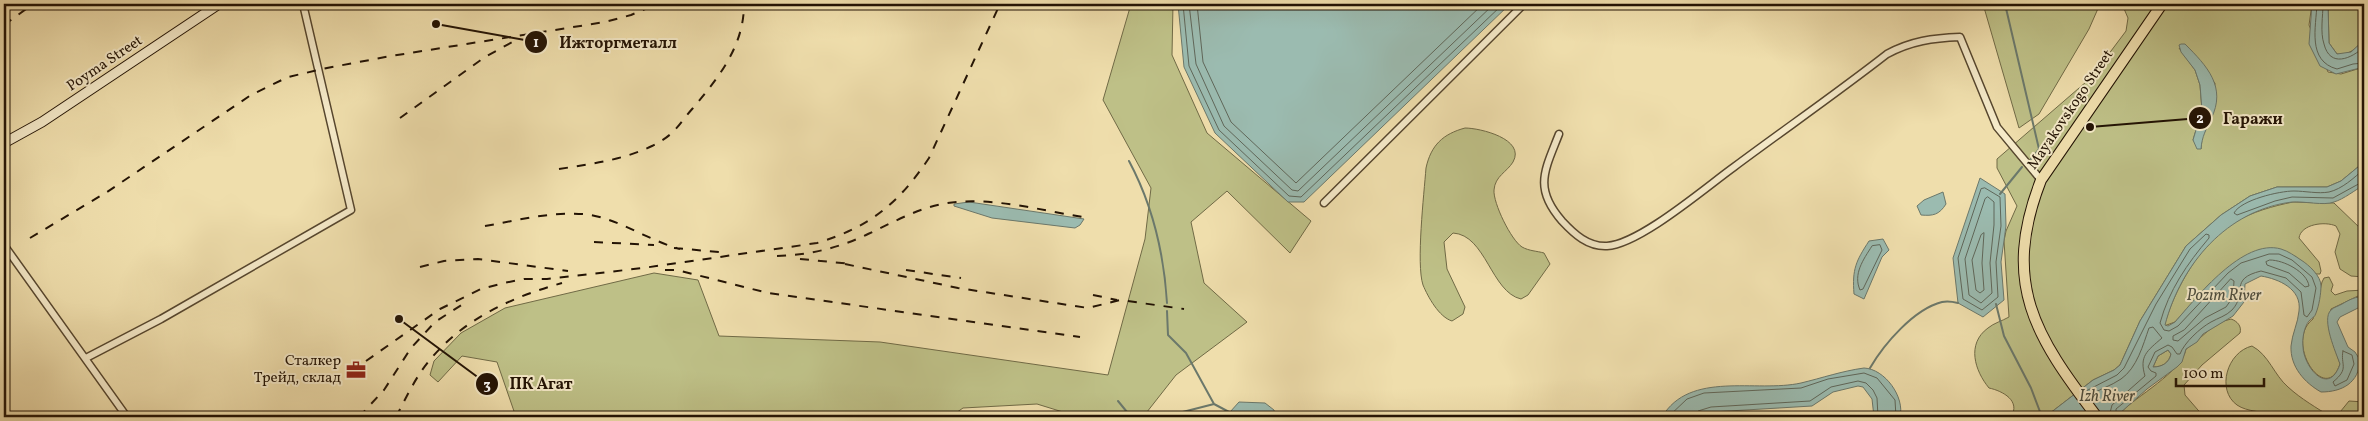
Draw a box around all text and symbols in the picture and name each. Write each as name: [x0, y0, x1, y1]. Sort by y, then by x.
callout: Ижторгметалл: [524, 27, 687, 58]
street label: Poyma Street: [63, 31, 147, 97]
text: 1: [533, 33, 539, 54]
text: Ижторгметалл: [559, 33, 677, 55]
street label: Mayakovskogo Street: [2023, 46, 2119, 174]
callout: Гаражи: [2188, 102, 2293, 133]
text: 2: [2196, 109, 2204, 130]
text: Гаражи: [2223, 109, 2283, 131]
water label: Pozim River: [2186, 285, 2263, 307]
place label: Сталкер Трейд, склад: [254, 351, 342, 389]
scale bar: [2176, 356, 2263, 388]
office icon: Сталкер Трейд, склад: [345, 359, 367, 381]
text: 100 m: [2183, 364, 2223, 385]
callout: ПК Агат: [475, 368, 583, 399]
text: ПК Агат: [510, 374, 573, 396]
text: 3: [483, 375, 491, 396]
water label: Izh River: [2079, 386, 2136, 408]

